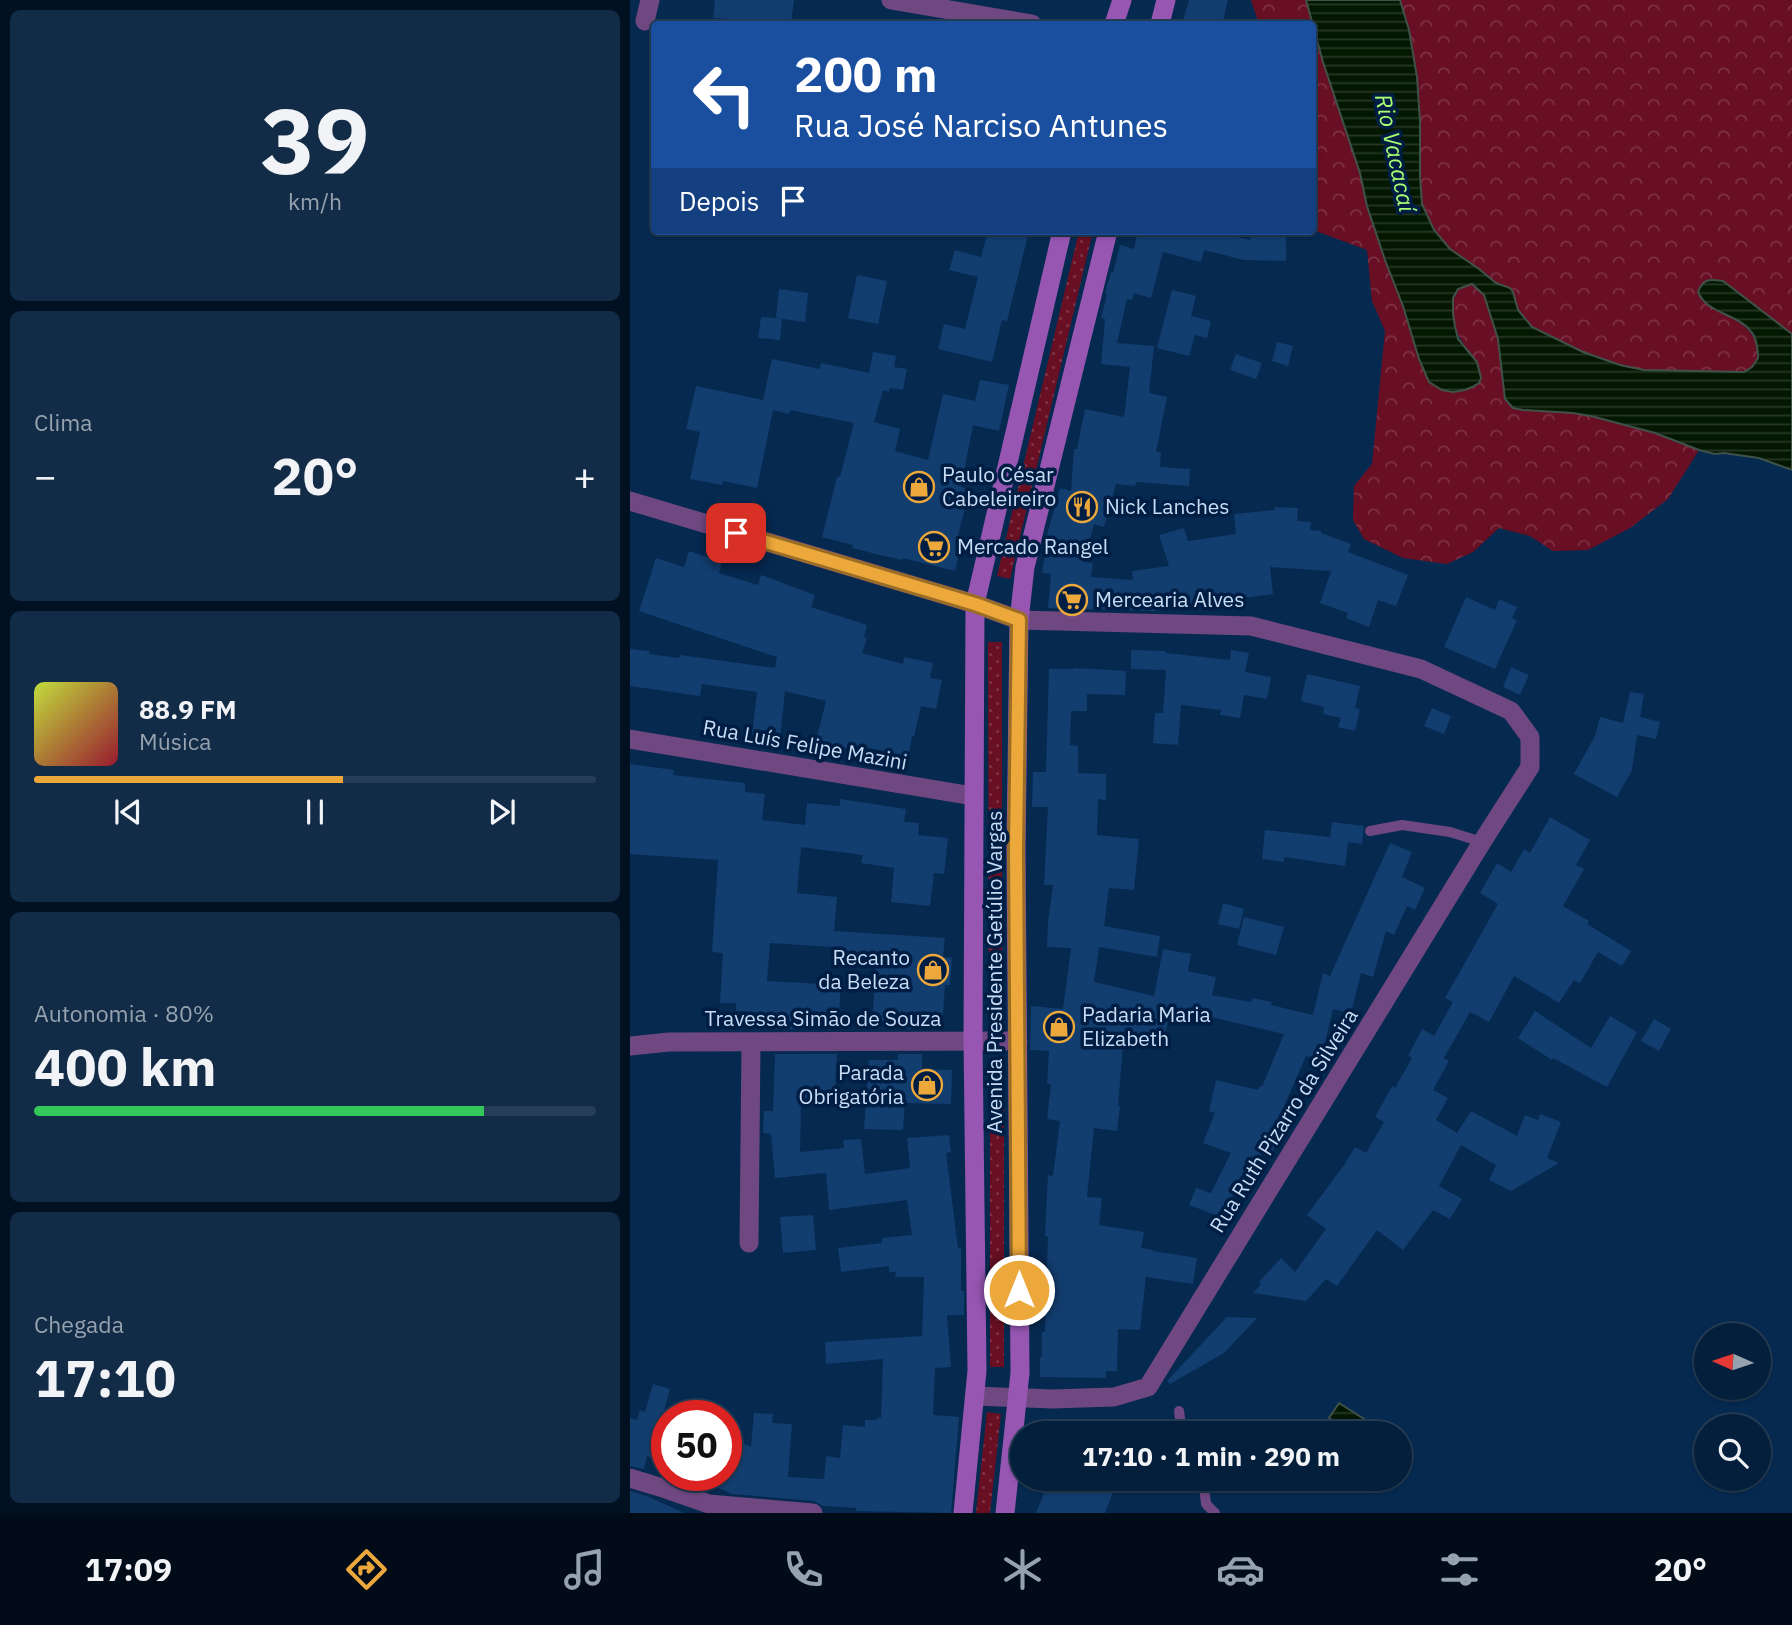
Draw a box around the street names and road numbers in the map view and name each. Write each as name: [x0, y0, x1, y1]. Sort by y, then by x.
street label: Rua Luís Felipe Mazini: [701, 712, 910, 776]
street label: Avenida Presidente Getúlio Vargas: [980, 811, 1008, 1133]
street label: Rua Ruth Pizarro da Silveira: [1203, 1003, 1364, 1238]
street label: Travessa Simão de Souza: [704, 1004, 942, 1032]

